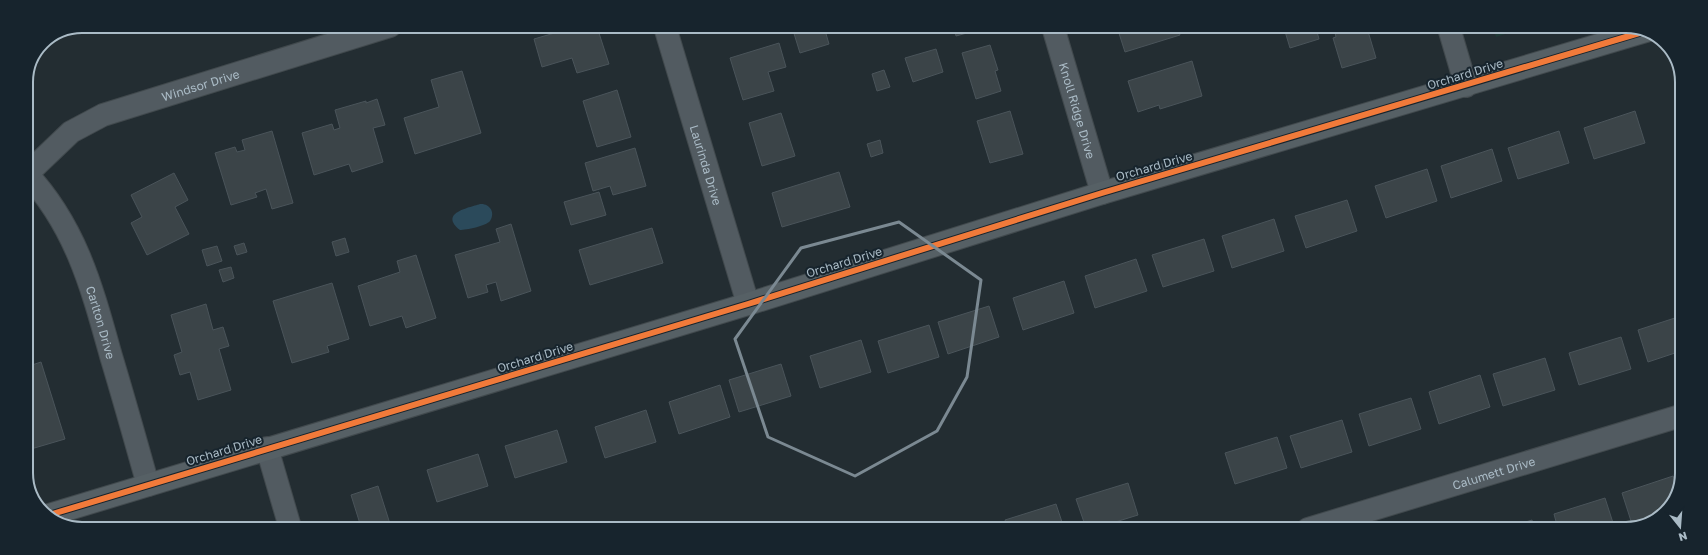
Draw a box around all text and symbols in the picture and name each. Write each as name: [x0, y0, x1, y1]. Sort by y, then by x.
street label: Orchard Drive: [1425, 55, 1505, 93]
street label: Knoll Ridge Drive: [1056, 61, 1099, 160]
street label: Windsor Drive: [160, 66, 241, 104]
street label: Laurinda Drive: [687, 123, 725, 207]
street label: Orchard Drive: [1114, 148, 1194, 184]
street label: Orchard Drive: [804, 243, 884, 281]
street label: Carlton Drive: [83, 284, 119, 361]
street label: Orchard Drive: [495, 338, 575, 376]
street label: Orchard Drive: [184, 431, 264, 469]
street label: Calumett Drive: [1450, 453, 1537, 492]
north arrow: [1660, 507, 1700, 547]
text: N: [1677, 530, 1689, 544]

